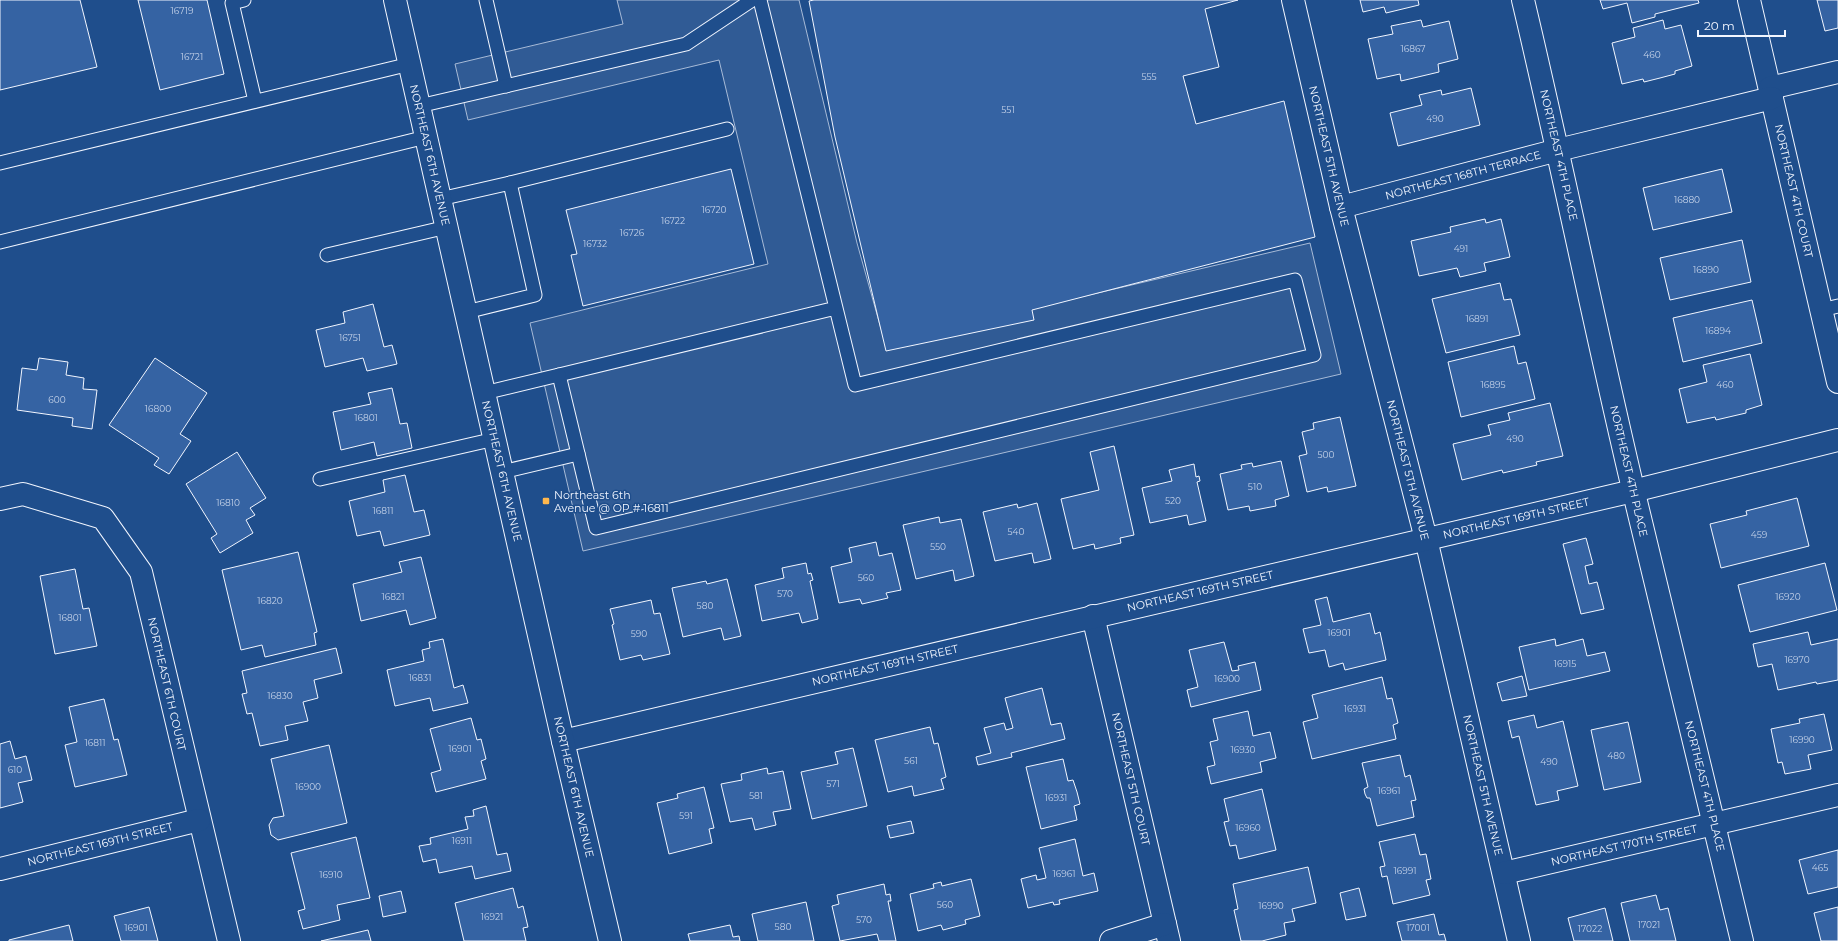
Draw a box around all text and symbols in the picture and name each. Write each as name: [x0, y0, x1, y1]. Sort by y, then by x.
house number: 16719: [171, 5, 194, 16]
scale bar: [1698, 12, 1785, 38]
text: 20 m: [1704, 18, 1735, 33]
house number: 16867: [1400, 43, 1426, 54]
house number: 460: [1643, 49, 1661, 60]
house number: 16721: [181, 51, 203, 62]
house number: 555: [1141, 71, 1157, 82]
street label: NORTHEAST 6TH AVENUE: [407, 83, 453, 227]
street label: NORTHEAST 5TH AVENUE: [1306, 84, 1352, 228]
street label: NORTHEAST 4TH PLACE: [1537, 88, 1581, 222]
house number: 551: [1001, 104, 1015, 115]
house number: 490: [1426, 113, 1444, 124]
street label: NORTHEAST 4TH COURT: [1772, 123, 1816, 260]
street label: NORTHEAST 168TH TERRACE: [1384, 147, 1542, 203]
house number: 16880: [1674, 194, 1700, 205]
house number: 16720: [701, 204, 727, 215]
house number: 16722: [661, 215, 685, 226]
house number: 16726: [620, 227, 645, 238]
house number: 16732: [583, 238, 607, 249]
house number: 491: [1454, 243, 1468, 254]
house number: 16890: [1693, 264, 1719, 275]
house number: 16891: [1465, 313, 1489, 324]
house number: 16894: [1705, 325, 1731, 336]
house number: 16751: [339, 332, 361, 343]
house number: 16895: [1480, 379, 1506, 390]
house number: 460: [1716, 379, 1734, 390]
house number: 600: [48, 394, 66, 405]
street label: NORTHEAST 5TH AVENUE: [1384, 398, 1432, 542]
street label: NORTHEAST 6TH AVENUE: [479, 399, 525, 543]
house number: 16800: [145, 403, 171, 414]
street label: NORTHEAST 4TH PLACE: [1607, 404, 1651, 538]
house number: 16801: [354, 412, 378, 423]
house number: 490: [1506, 433, 1524, 444]
house number: 500: [1317, 449, 1335, 460]
house number: 510: [1248, 481, 1262, 492]
place label: Northeast 6th Avenue @ OP # 16811: [554, 488, 669, 515]
street label: NORTHEAST 169TH STREET: [1442, 494, 1591, 542]
house number: 520: [1165, 495, 1181, 506]
marker: Northeast 6th Avenue @ OP # 16811: [541, 496, 551, 506]
house number: 16810: [216, 497, 240, 508]
house number: 16811: [373, 505, 393, 516]
house number: 540: [1007, 526, 1025, 537]
house number: 459: [1751, 529, 1768, 540]
house number: 550: [930, 541, 946, 552]
street label: NORTHEAST 169TH STREET: [1126, 567, 1275, 615]
house number: 560: [858, 572, 874, 583]
house number: 570: [777, 588, 793, 599]
house number: 16821: [382, 591, 404, 602]
house number: 16920: [1775, 591, 1801, 602]
house number: 16820: [257, 595, 283, 606]
house number: 580: [697, 600, 713, 611]
house number: 16801: [58, 612, 82, 623]
street label: NORTHEAST 6TH COURT: [145, 616, 189, 753]
house number: 16901: [1327, 627, 1351, 638]
house number: 590: [631, 628, 647, 639]
street label: NORTHEAST 169TH STREET: [811, 641, 960, 689]
house number: 16970: [1784, 654, 1810, 665]
house number: 16915: [1554, 658, 1576, 669]
house number: 16831: [409, 672, 431, 683]
house number: 16900: [1214, 673, 1240, 684]
house number: 16830: [267, 690, 293, 701]
house number: 16931: [1344, 703, 1366, 714]
street label: NORTHEAST 5TH COURT: [1109, 711, 1153, 848]
street label: NORTHEAST 5TH AVENUE: [1460, 713, 1506, 857]
street label: NORTHEAST 6TH AVENUE: [551, 715, 597, 859]
street label: NORTHEAST 4TH PLACE: [1682, 719, 1728, 853]
house number: 16990: [1789, 734, 1815, 745]
house number: 16811: [85, 737, 105, 748]
house number: 16901: [448, 743, 472, 754]
house number: 16930: [1230, 744, 1256, 755]
house number: 480: [1607, 750, 1625, 761]
house number: 561: [904, 755, 918, 766]
house number: 490: [1540, 756, 1558, 767]
house number: 610: [8, 764, 22, 775]
house number: 571: [826, 778, 840, 789]
house number: 16900: [295, 781, 321, 792]
house number: 16961: [1378, 785, 1400, 796]
house number: 581: [749, 790, 763, 801]
house number: 16931: [1045, 792, 1067, 803]
house number: 591: [679, 810, 693, 821]
street label: NORTHEAST 169TH STREET: [26, 819, 175, 869]
street label: NORTHEAST 170TH STREET: [1549, 821, 1699, 869]
house number: 16960: [1235, 822, 1261, 833]
house number: 16911: [452, 835, 472, 846]
house number: 465: [1812, 862, 1828, 873]
house number: 16991: [1394, 865, 1416, 876]
house number: 16961: [1053, 868, 1075, 879]
house number: 16910: [319, 869, 343, 880]
house number: 560: [937, 899, 953, 910]
house number: 16990: [1258, 900, 1284, 911]
house number: 16921: [481, 911, 503, 922]
house number: 570: [856, 914, 872, 925]
house number: 17021: [1638, 919, 1660, 930]
house number: 580: [775, 921, 791, 932]
house number: 16901: [124, 922, 148, 933]
house number: 17001: [1406, 922, 1430, 933]
house number: 17022: [1578, 923, 1602, 934]

